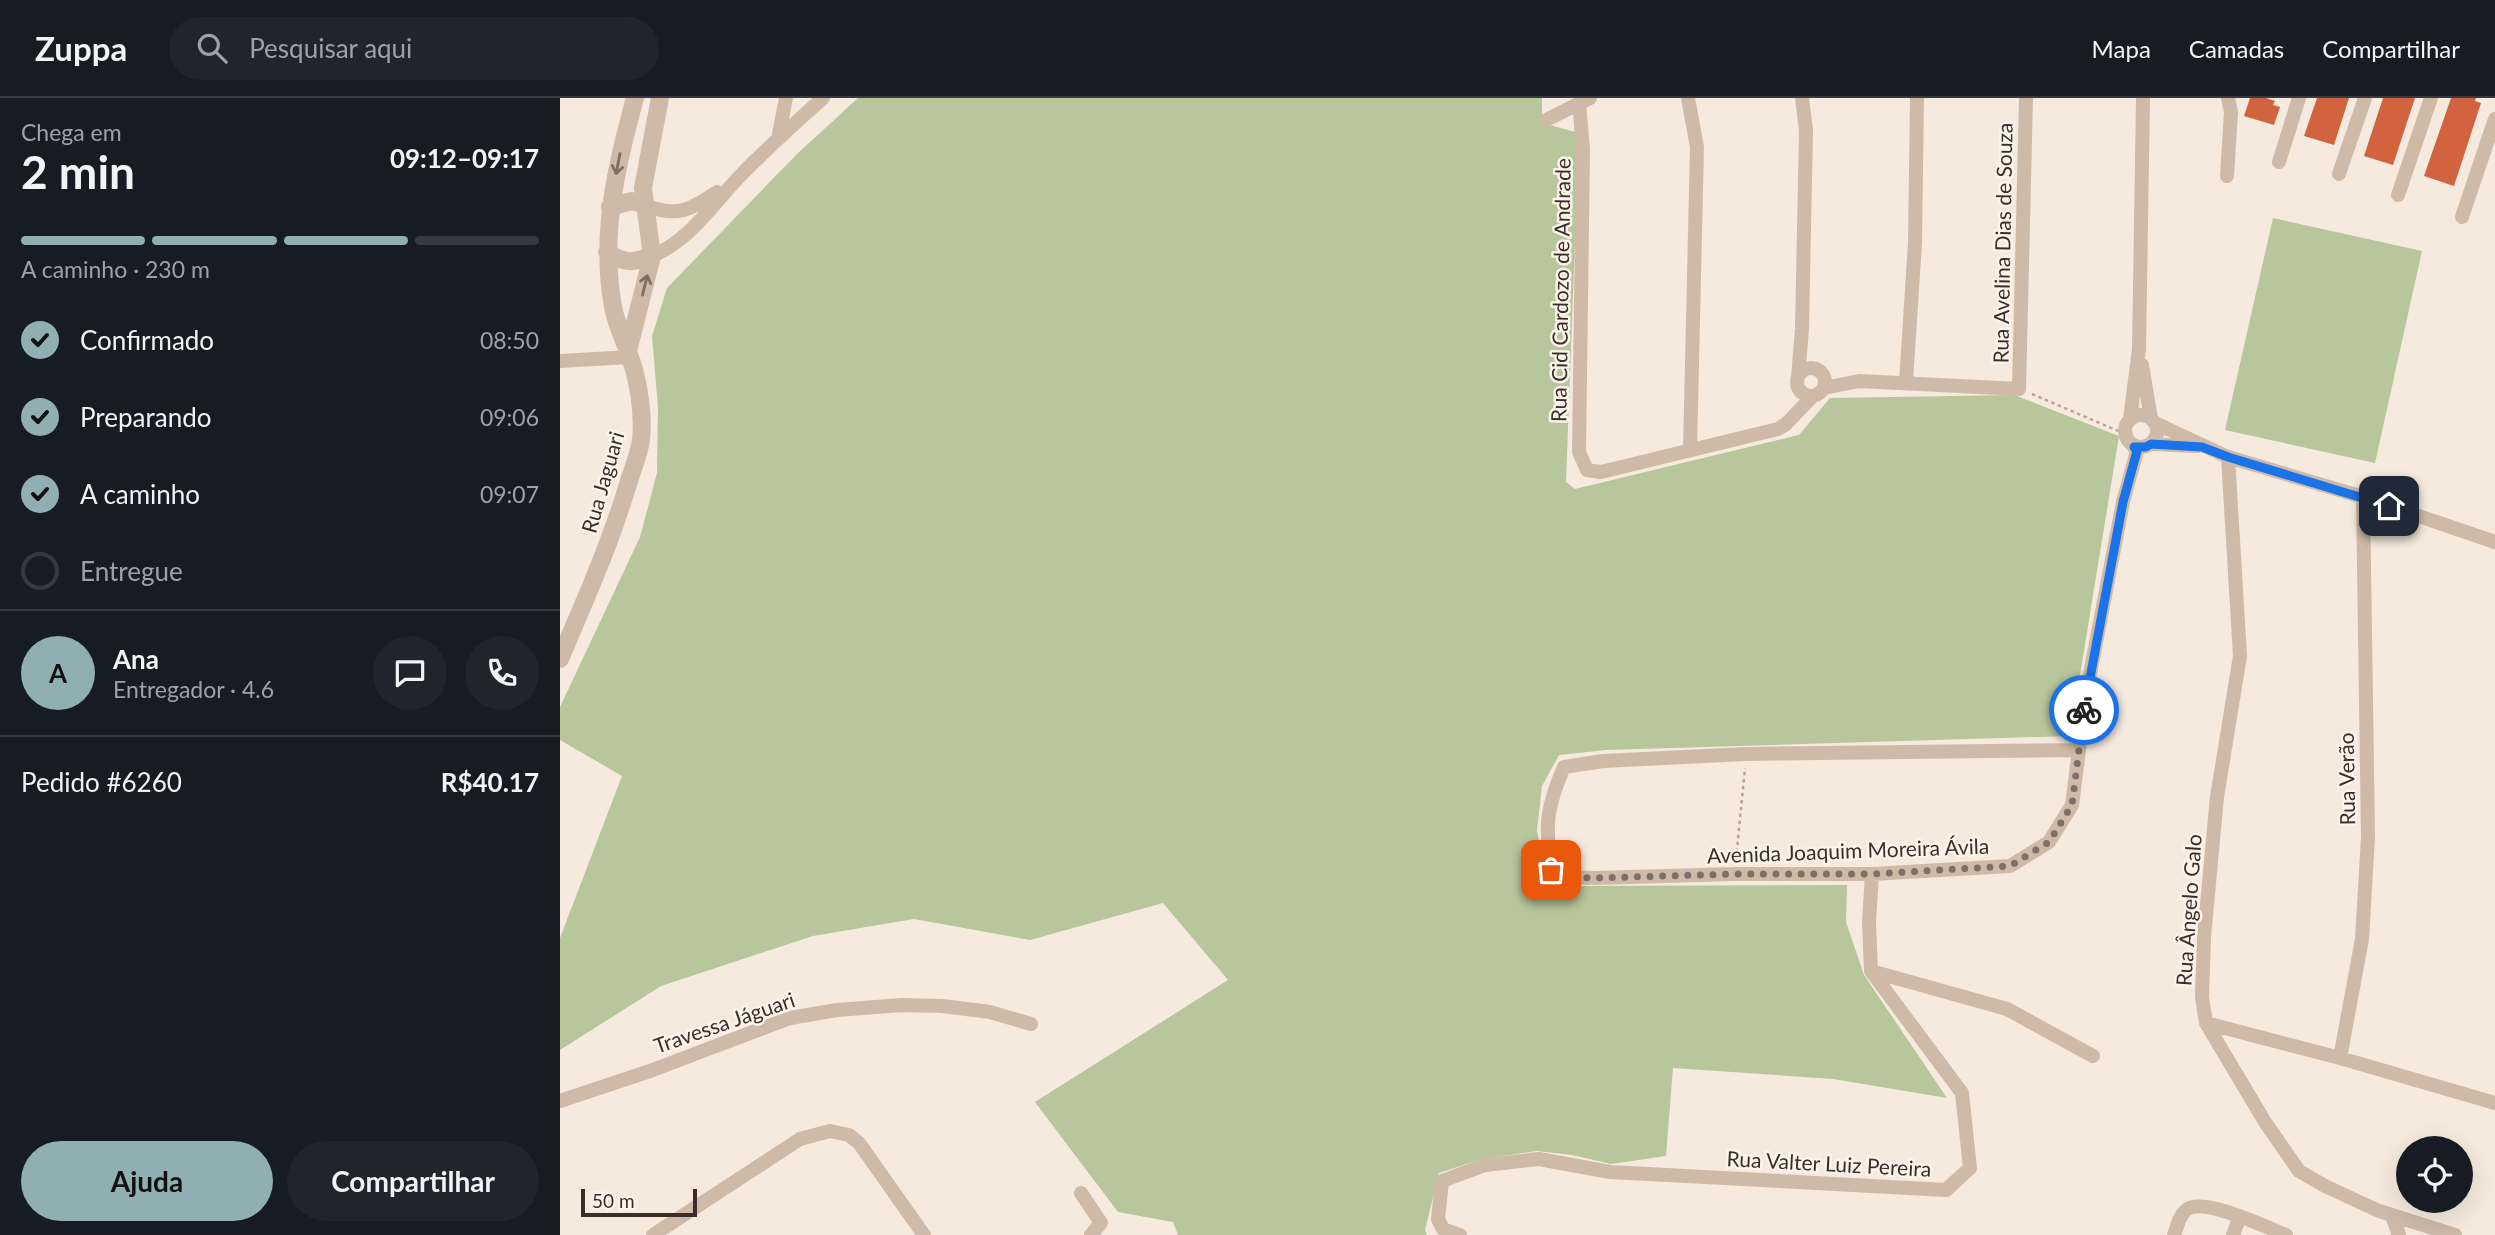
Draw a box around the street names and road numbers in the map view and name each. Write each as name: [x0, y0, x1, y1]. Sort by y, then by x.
street label: Rua Avelina Dias de Souza: [1987, 122, 2017, 364]
street label: Rua Cid Cardozo de Andrade: [1545, 158, 1575, 422]
street label: Rua Jaguari: [576, 428, 628, 536]
street label: Rua Verão: [2333, 732, 2359, 826]
street label: Avenida Joaquim Moreira Ávila: [1706, 833, 1990, 867]
street label: Rua Ângelo Galo: [2170, 833, 2206, 987]
street label: Travessa Jáguari: [650, 986, 798, 1058]
street label: Rua Valter Luiz Pereira: [1726, 1145, 1932, 1181]

